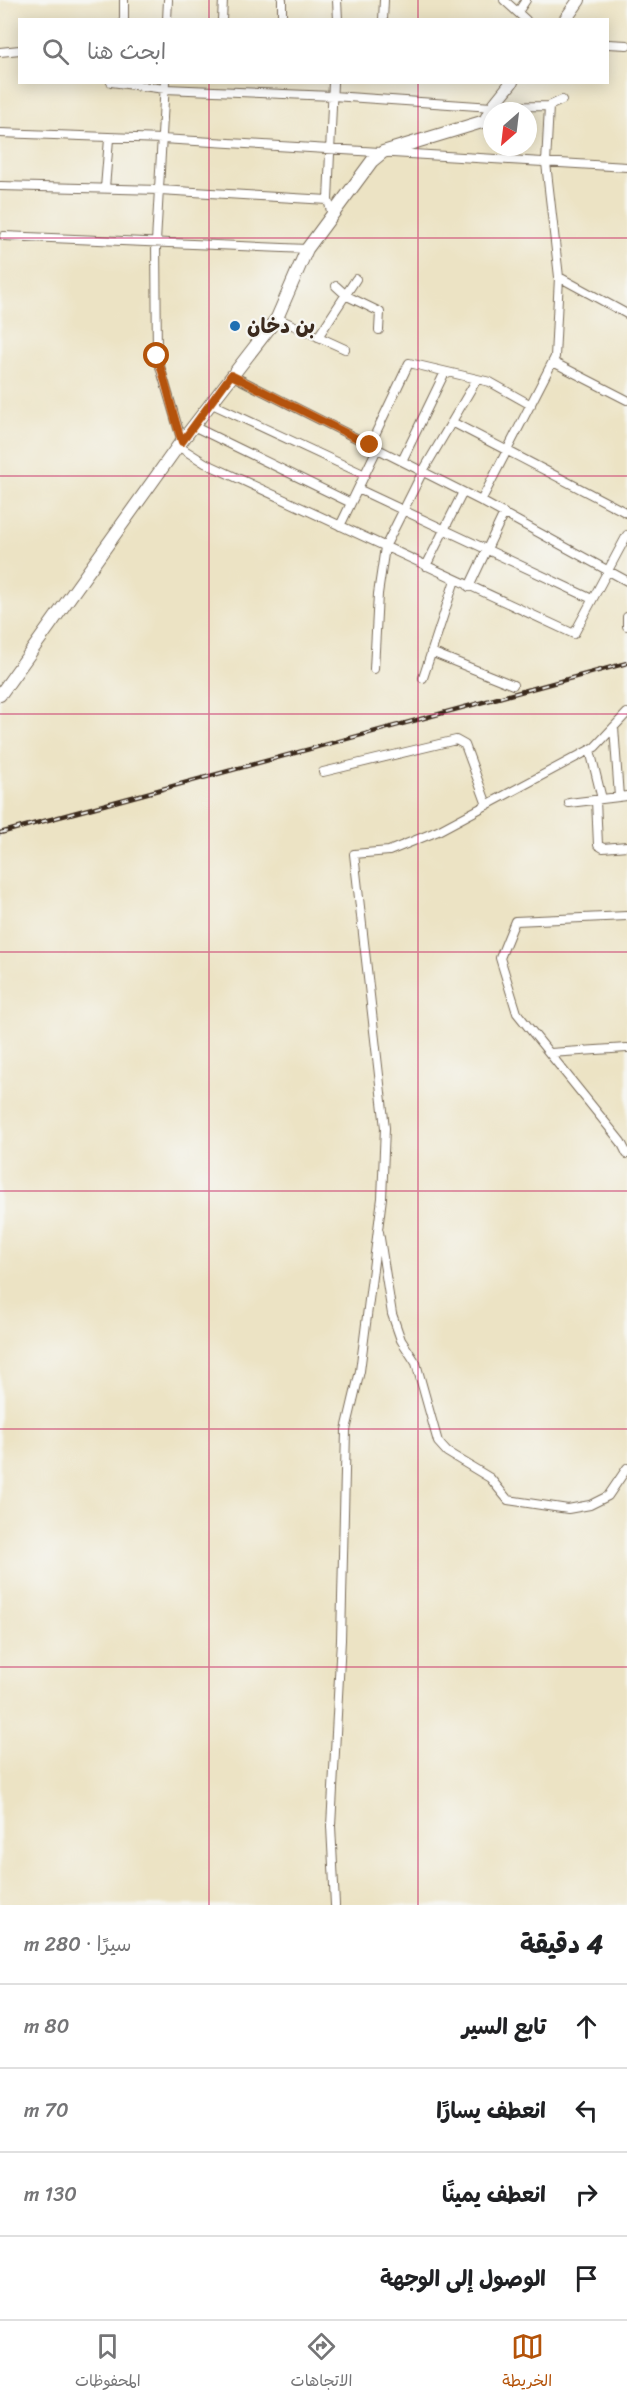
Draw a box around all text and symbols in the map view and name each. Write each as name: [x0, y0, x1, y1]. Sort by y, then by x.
search box: [18, 18, 609, 84]
text: ابحث هنا: [87, 32, 166, 71]
icon: search: [39, 35, 72, 68]
north arrow: [483, 102, 537, 156]
place label: بن دخان: [247, 307, 315, 345]
marker: بن دخان: [228, 319, 242, 333]
route start: [143, 342, 169, 368]
route end: [356, 431, 382, 457]
text: 4 دقيقة: [520, 1921, 603, 1967]
text: سيرًا · 280 m: [24, 1927, 131, 1962]
text: تابع السير: [462, 2007, 546, 2046]
text: 80 m: [24, 2009, 69, 2044]
icon: ahead: [570, 2010, 603, 2043]
text: انعطف يسارًا: [436, 2091, 546, 2130]
text: 70 m: [24, 2093, 69, 2128]
icon: left: [570, 2094, 603, 2127]
text: انعطف يمينًا: [442, 2175, 546, 2214]
text: 130 m: [24, 2177, 77, 2212]
icon: right: [570, 2178, 603, 2211]
text: الوصول إلى الوجهة: [380, 2259, 546, 2298]
icon: arrive: [570, 2262, 603, 2295]
tab: المحفوظات: [75, 2330, 141, 2395]
tab: الاتجاهات: [291, 2330, 352, 2395]
tab: الخريطة: [502, 2330, 552, 2395]

